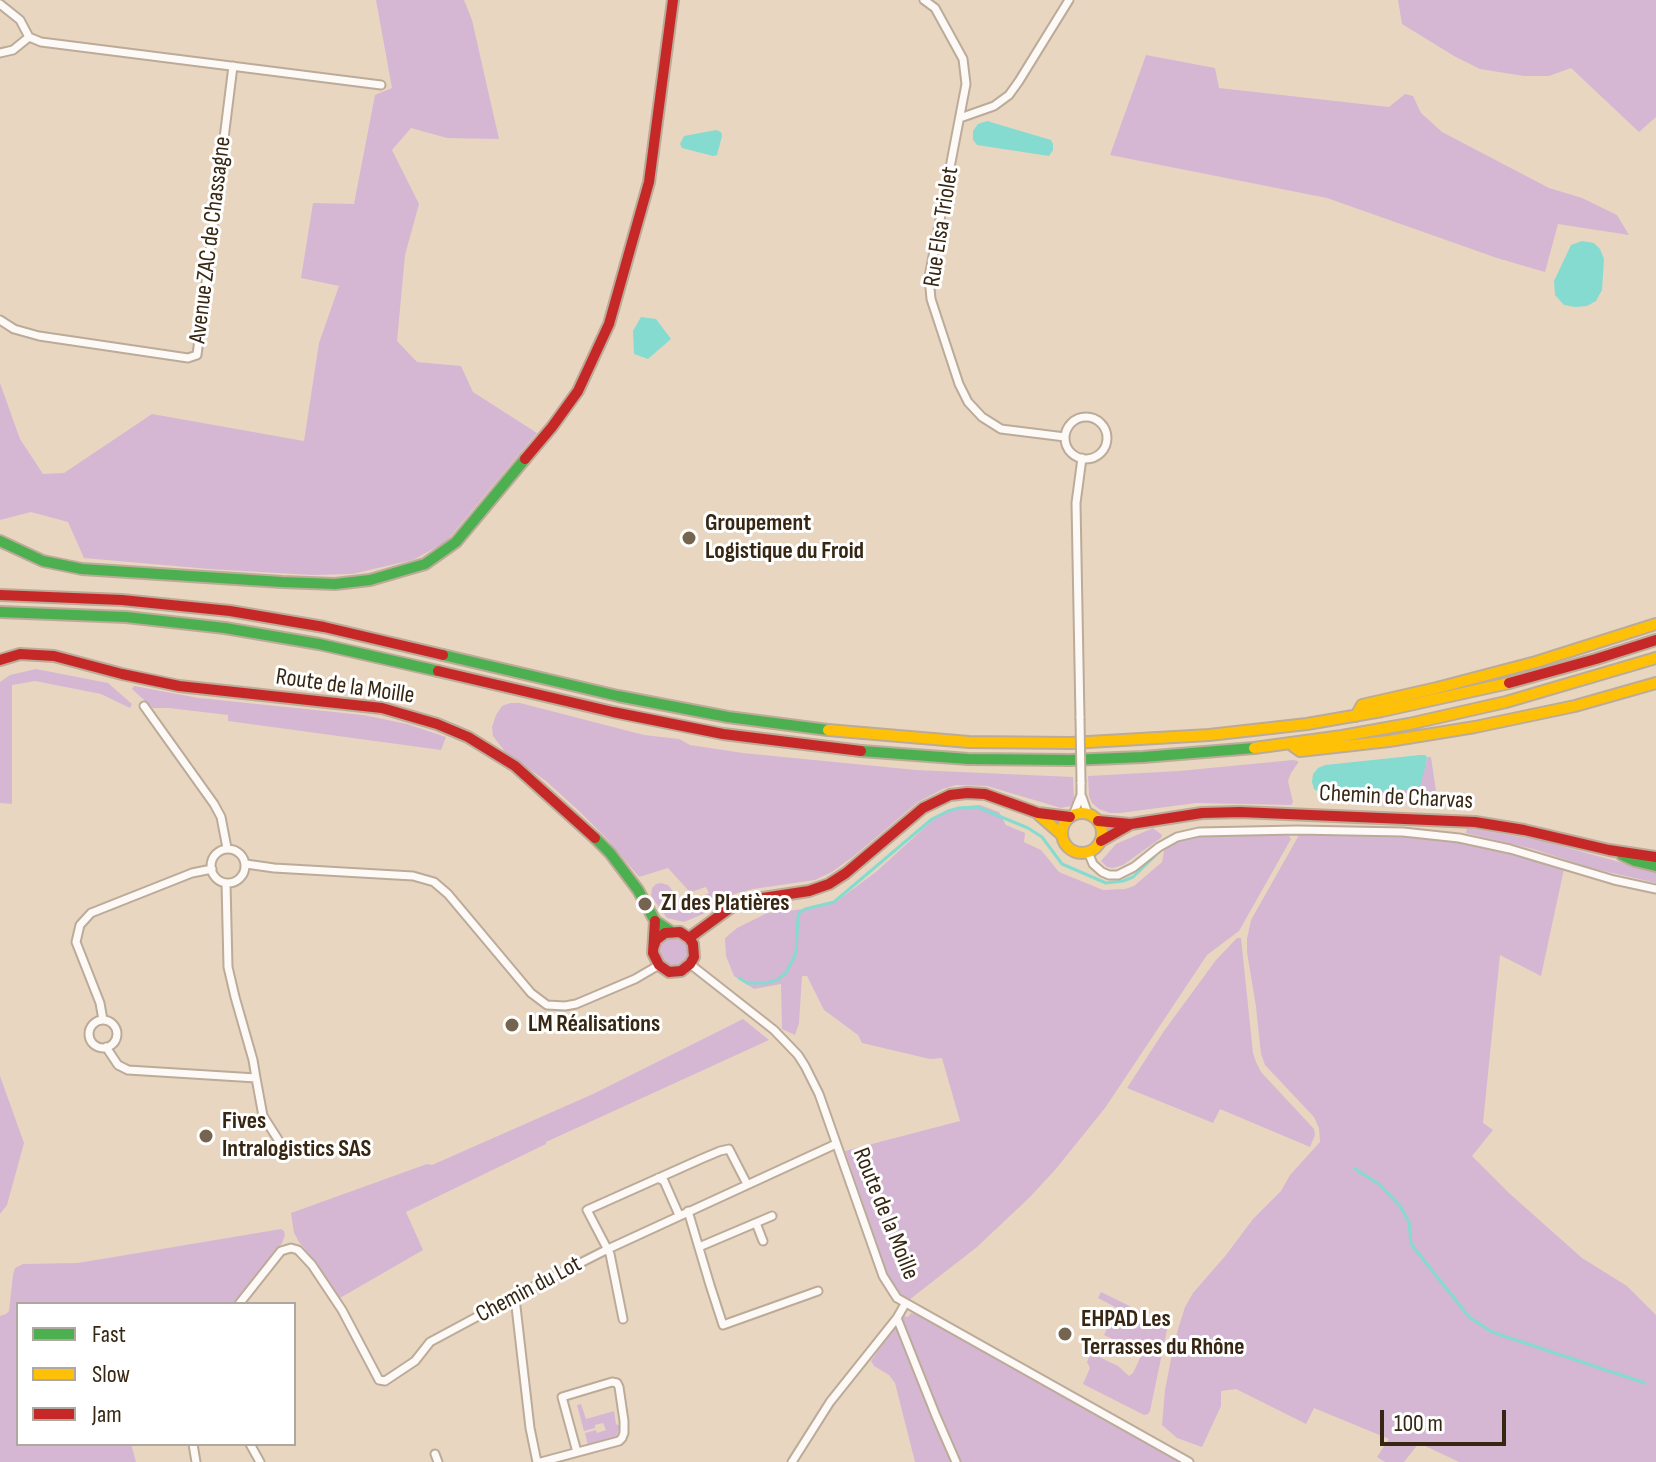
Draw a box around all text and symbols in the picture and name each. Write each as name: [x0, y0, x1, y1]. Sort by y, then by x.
street label: Avenue ZAC de Chassagne: [184, 135, 238, 345]
street label: Rue Elsa Triolet: [918, 165, 966, 289]
place label: Groupement Logistique du Froid: [705, 510, 864, 566]
marker: Groupement Logistique du Froid: [680, 529, 698, 547]
street label: Route de la Moille: [274, 663, 416, 711]
street label: Chemin de Charvas: [1318, 780, 1474, 816]
place label: ZI des Platières: [661, 890, 790, 918]
marker: ZI des Platières: [636, 895, 654, 913]
place label: LM Réalisations: [528, 1011, 660, 1039]
marker: LM Réalisations: [503, 1016, 521, 1034]
place label: Fives Intralogistics SAS: [222, 1108, 371, 1164]
marker: Fives Intralogistics SAS: [197, 1127, 215, 1145]
street label: Route de la Moille: [845, 1144, 925, 1284]
street label: Chemin du Lot: [471, 1250, 587, 1330]
legend: [16, 1302, 296, 1446]
place label: EHPAD Les Terrasses du Rhône: [1081, 1306, 1244, 1362]
text: Fast: [92, 1320, 126, 1349]
marker: EHPAD Les Terrasses du Rhône: [1056, 1325, 1074, 1343]
text: Slow: [92, 1360, 130, 1389]
scale bar: [1384, 1394, 1510, 1444]
text: Jam: [92, 1400, 122, 1429]
text: 100 m: [1394, 1409, 1443, 1438]

